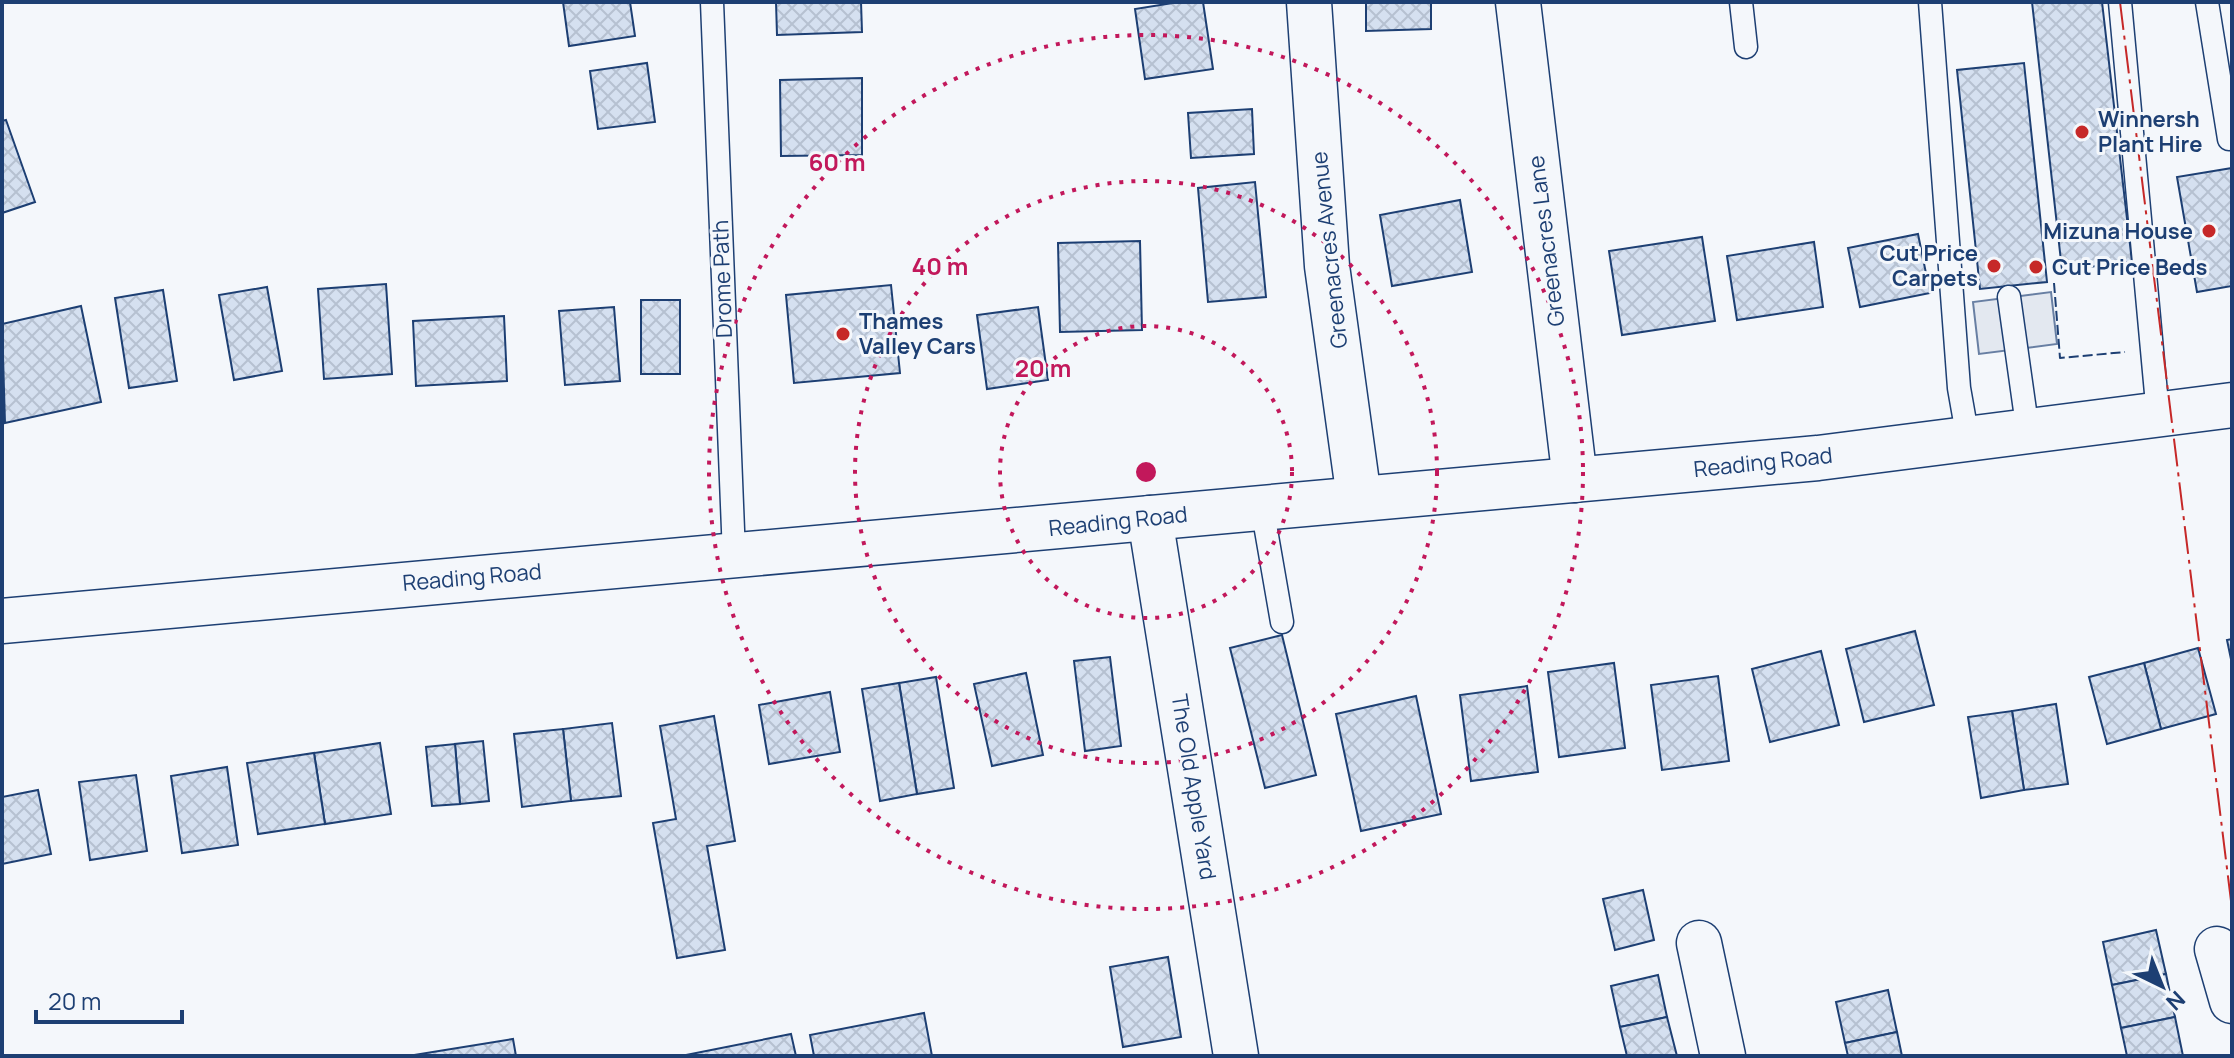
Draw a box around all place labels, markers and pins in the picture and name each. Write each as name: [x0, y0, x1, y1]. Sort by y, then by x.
place label: Winnersh Plant Hire: [2098, 104, 2202, 159]
marker: Winnersh Plant Hire: [2073, 123, 2091, 141]
place label: Mizuna House: [2043, 216, 2193, 246]
marker: Mizuna House: [2200, 222, 2218, 240]
place label: Cut Price Carpets: [1879, 238, 1978, 293]
place label: Cut Price Beds: [2052, 252, 2208, 282]
marker: Cut Price Carpets: [1985, 257, 2003, 275]
marker: Cut Price Beds: [2027, 258, 2045, 276]
place label: Thames Valley Cars: [859, 306, 976, 361]
marker: Thames Valley Cars: [834, 325, 852, 343]
centre of rings: [1132, 458, 1160, 486]

